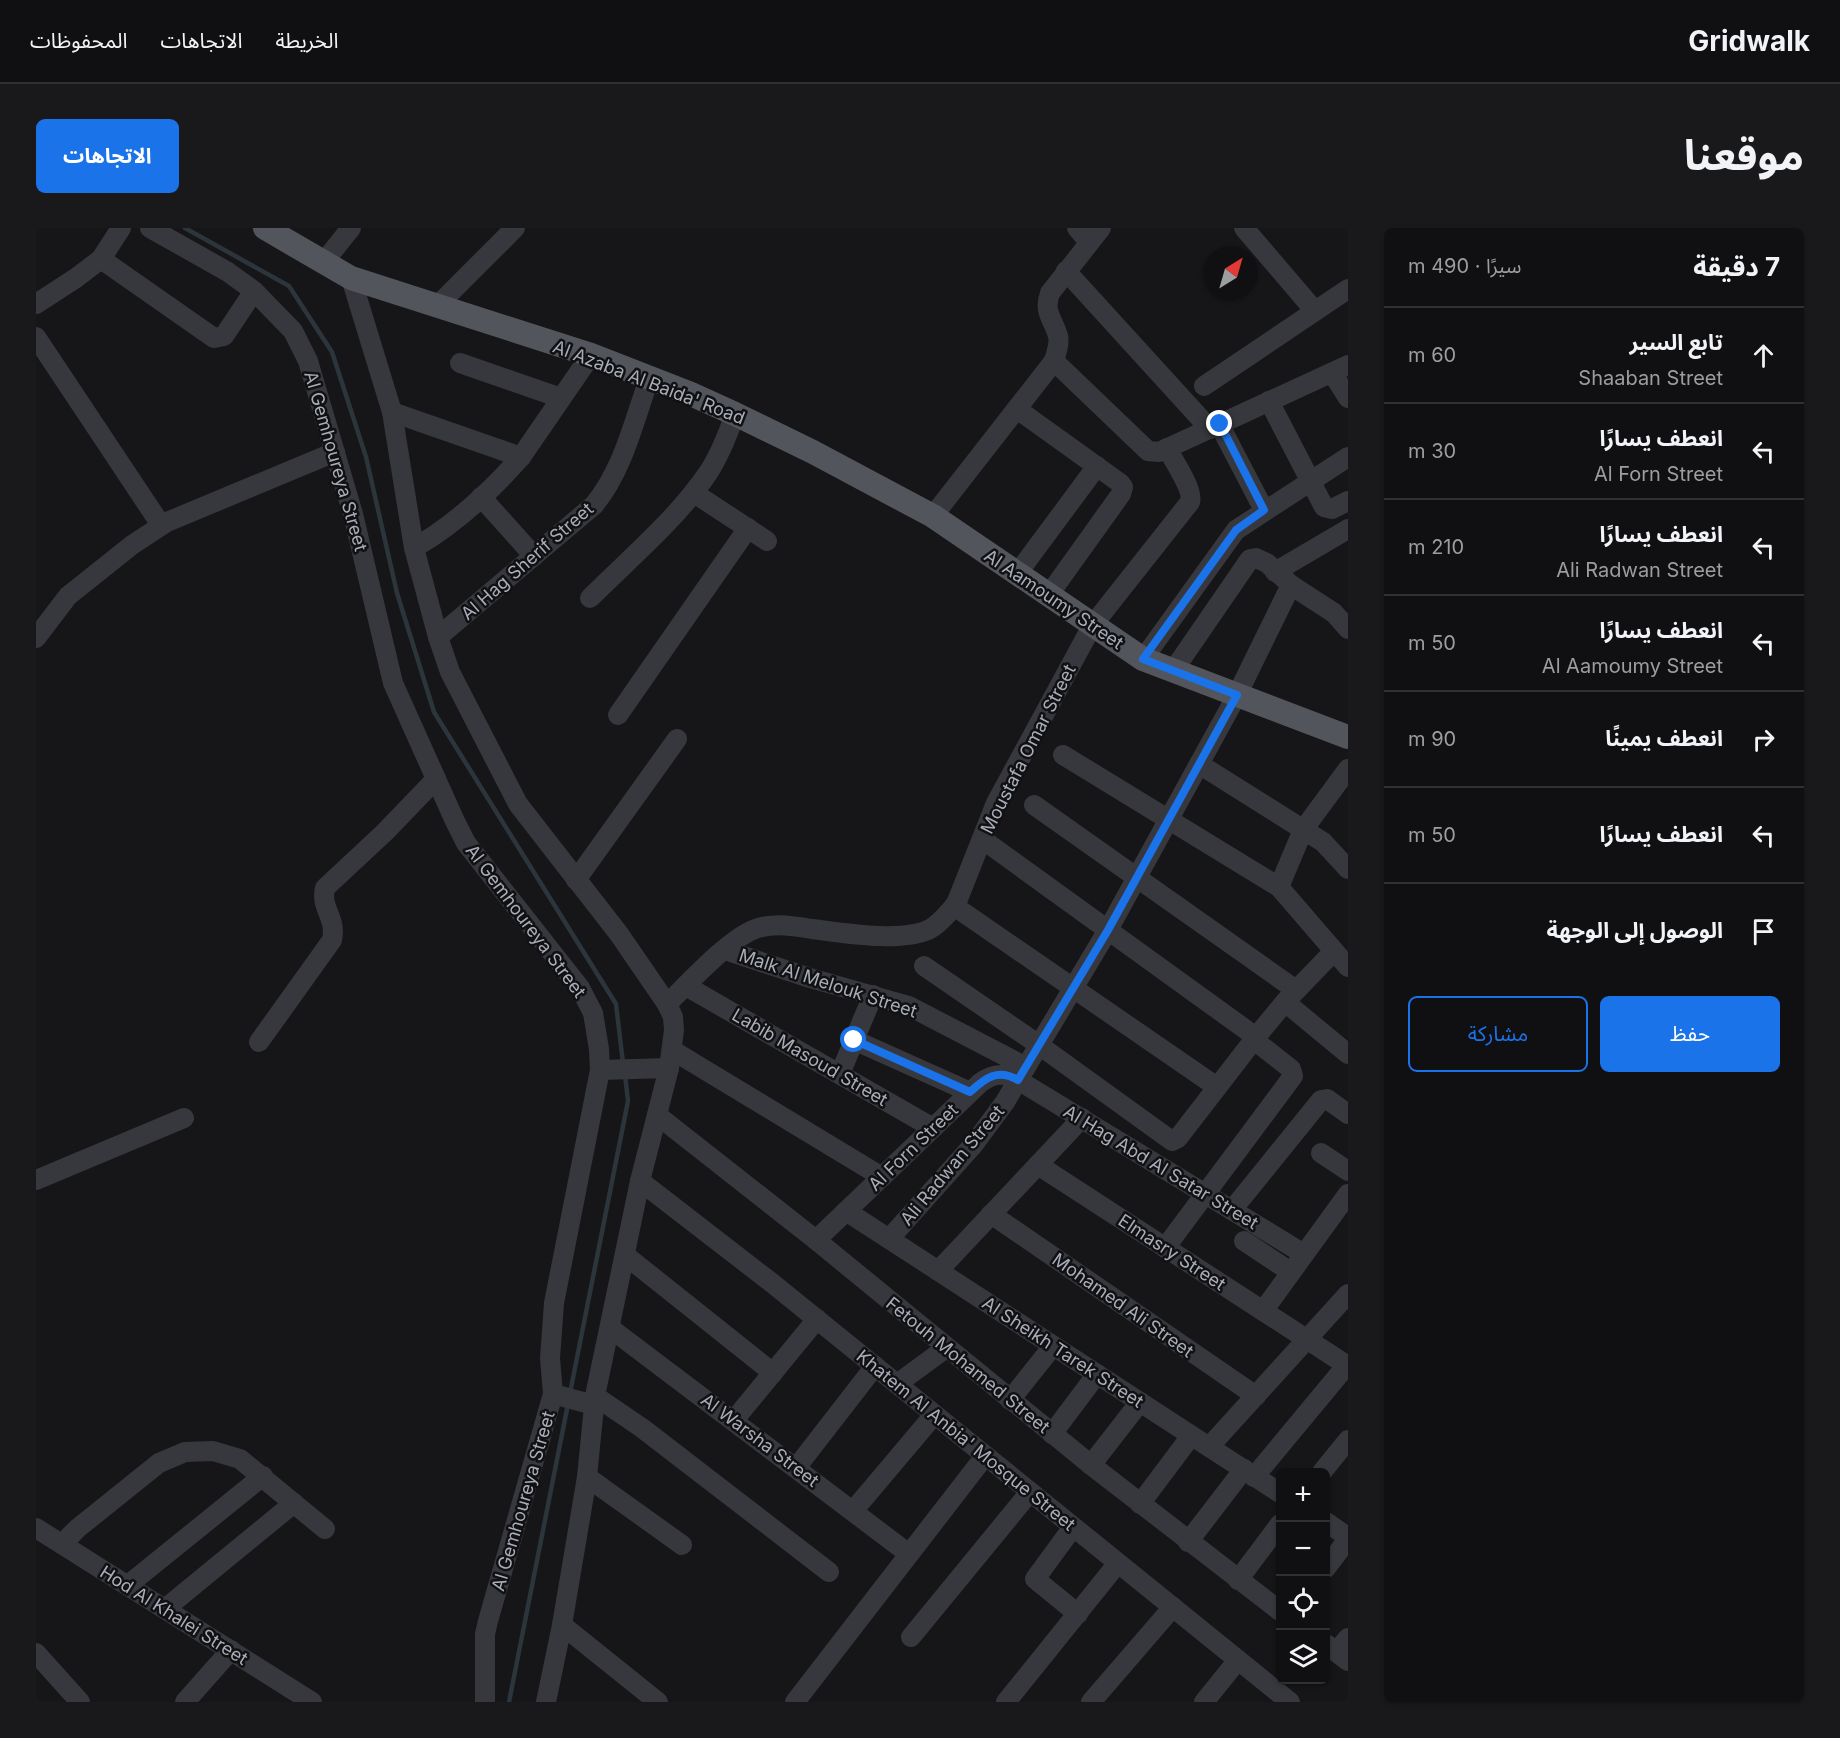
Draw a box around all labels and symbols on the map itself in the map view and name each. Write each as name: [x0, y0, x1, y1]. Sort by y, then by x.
north arrow: [1204, 246, 1258, 300]
street label: Al Azaba Al Baida' Road: [550, 336, 748, 428]
street label: Al Gemhoureya Street: [300, 369, 372, 553]
route end: [1206, 410, 1232, 436]
street label: Al Hag Sherif Street: [457, 498, 597, 624]
street label: Al Aamoumy Street: [981, 545, 1128, 653]
street label: Moustafa Omar Street: [976, 661, 1080, 837]
street label: Al Gemhoureya Street: [462, 840, 590, 1002]
street label: Malk Al Melouk Street: [736, 944, 920, 1022]
street label: Labib Masoud Street: [729, 1004, 892, 1110]
route start: [840, 1026, 866, 1052]
street label: Al Forn Street: [864, 1099, 962, 1195]
street label: Ali Radwan Street: [896, 1101, 1008, 1229]
street label: Al Hag Abd Al Satar Street: [1060, 1101, 1262, 1234]
street label: Elmasry Street: [1114, 1210, 1230, 1295]
street label: Mohamed Ali Street: [1049, 1248, 1198, 1362]
street label: Al Sheikh Tarek Street: [979, 1292, 1147, 1412]
street label: Fetouh Mohamed Street: [882, 1293, 1054, 1437]
street label: Khatem Al Anbia' Mosque Street: [852, 1345, 1080, 1535]
street label: Al Warsha Street: [697, 1389, 823, 1491]
street label: Al Gemhoureya Street: [487, 1409, 559, 1593]
street label: Hod Al Khalei Street: [96, 1561, 252, 1669]

